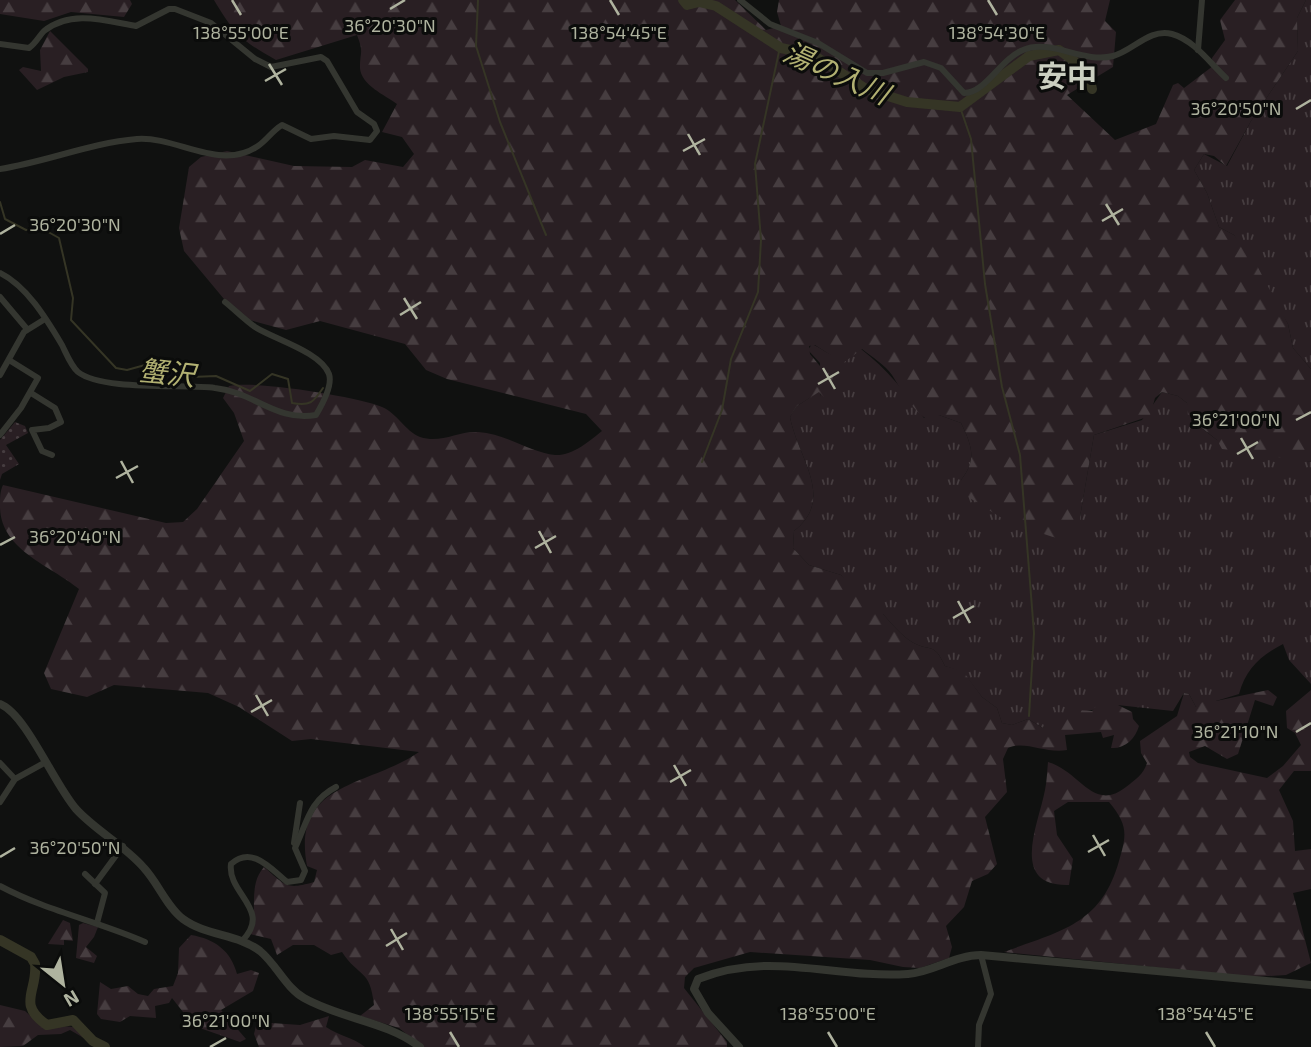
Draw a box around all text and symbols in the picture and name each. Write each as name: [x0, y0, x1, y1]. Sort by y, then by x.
text: 36°20'30"N: [344, 14, 436, 36]
text: 138°55'00"E: [193, 21, 289, 43]
text: 138°54'45"E: [571, 21, 667, 43]
text: 138°54'30"E: [949, 21, 1045, 43]
water label: 湯の入川: [779, 34, 898, 112]
district label: 安中: [1037, 57, 1097, 93]
text: 36°20'50"N: [1190, 97, 1282, 119]
text: 36°20'30"N: [29, 213, 121, 235]
water label: 蟹沢: [137, 352, 201, 392]
text: 36°21'00"N: [1192, 408, 1280, 430]
text: 36°20'40"N: [29, 525, 121, 547]
text: 36°21'10"N: [1194, 720, 1278, 742]
text: 36°20'50"N: [29, 836, 121, 858]
north arrow: [28, 949, 98, 1019]
text: N: [60, 986, 83, 1013]
text: 138°55'15"E: [405, 1002, 495, 1024]
text: 138°55'00"E: [780, 1002, 876, 1024]
text: 138°54'45"E: [1158, 1002, 1254, 1024]
text: 36°21'00"N: [182, 1009, 270, 1031]

